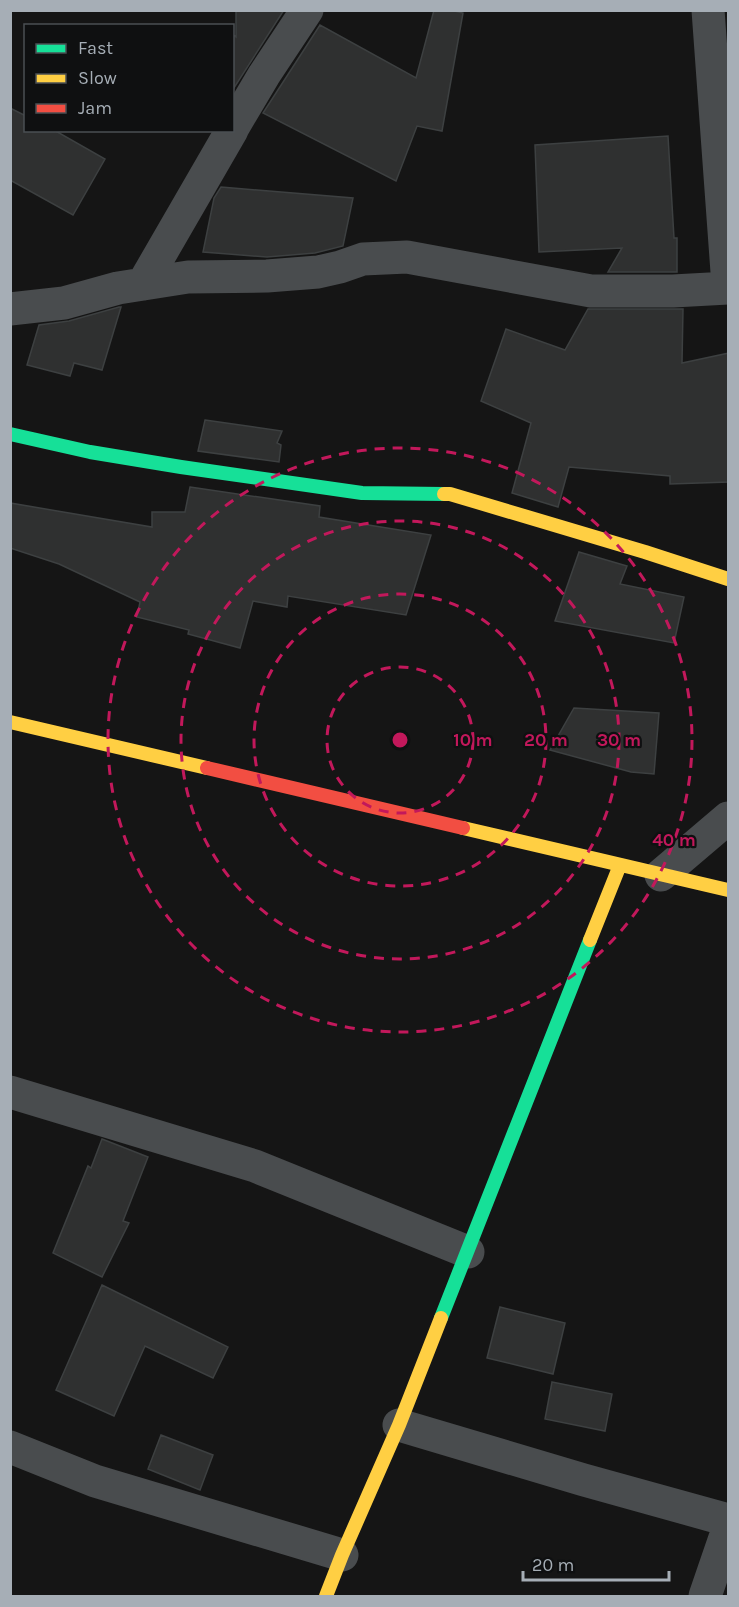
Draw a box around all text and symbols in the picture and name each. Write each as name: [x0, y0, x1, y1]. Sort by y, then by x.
legend: [24, 24, 234, 132]
text: Fast: [78, 37, 113, 59]
text: Slow: [78, 67, 117, 89]
text: Jam: [78, 97, 112, 119]
text: 10 m: [453, 729, 493, 751]
text: 20 m: [524, 729, 568, 751]
text: 30 m: [597, 729, 641, 751]
centre of rings: [390, 730, 410, 750]
text: 40 m: [652, 829, 696, 851]
scale bar: [523, 1544, 668, 1582]
text: 20 m: [532, 1554, 574, 1576]

